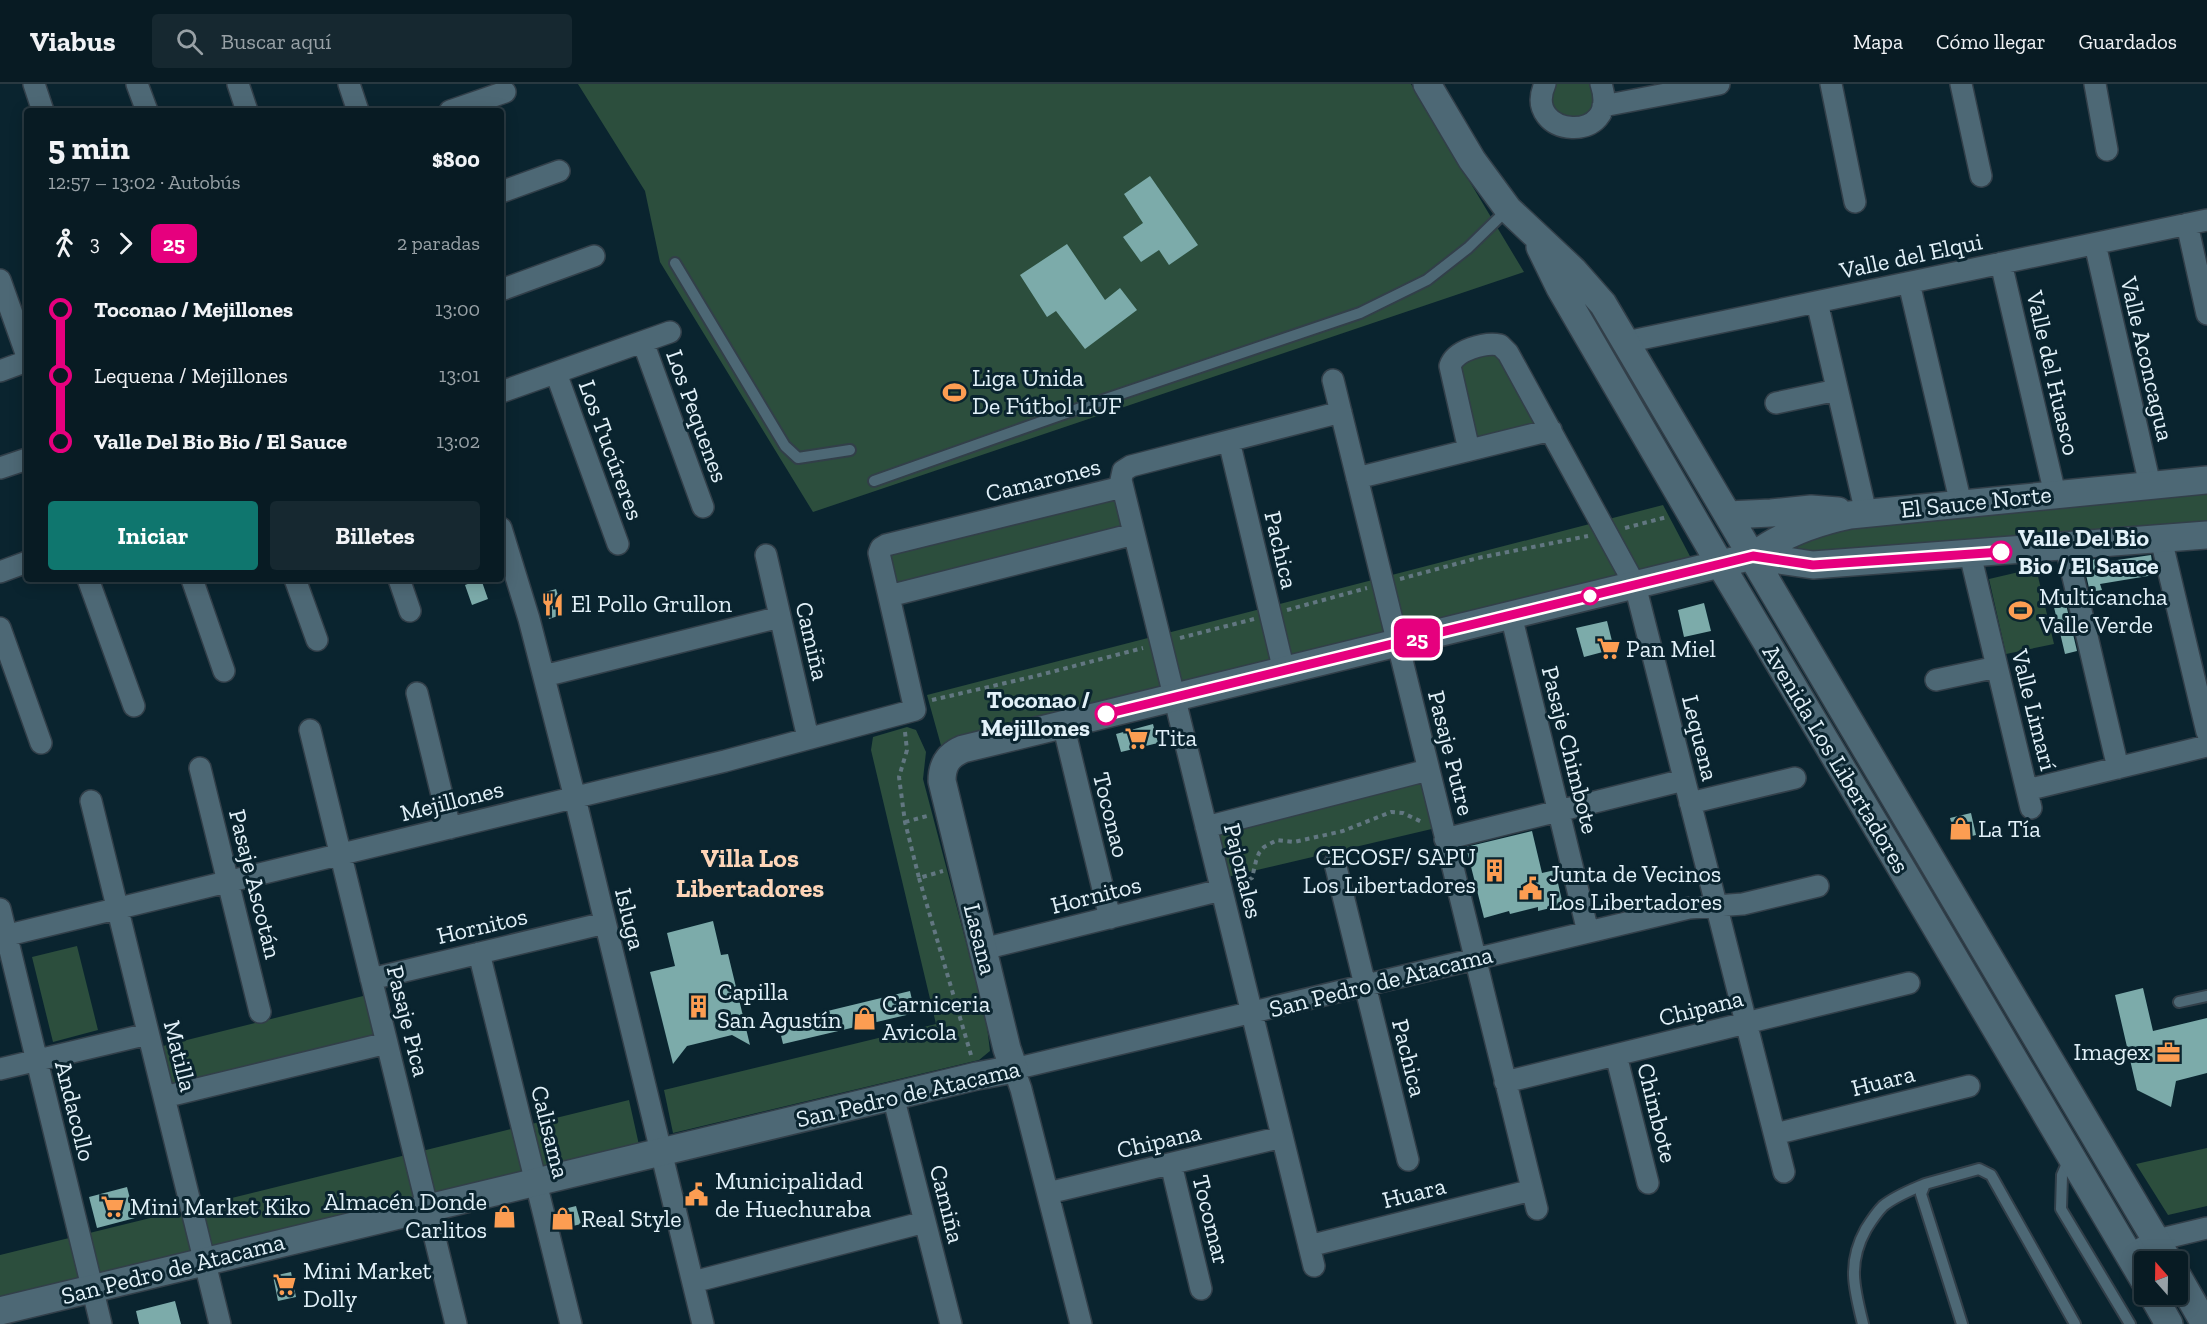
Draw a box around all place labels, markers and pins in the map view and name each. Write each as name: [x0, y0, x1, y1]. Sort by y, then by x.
place label: Liga Unida De Fútbol LUF: [972, 363, 1122, 420]
sports icon: Liga Unida De Fútbol LUF: [941, 379, 967, 405]
place label: Valle Del Bio Bio / El Sauce: [2018, 523, 2159, 580]
marker: Valle Del Bio Bio / El Sauce: [1990, 541, 2012, 563]
place label: Multicancha Valle Verde: [2038, 582, 2168, 639]
unlabelled marker: [1581, 587, 1599, 605]
place label: El Pollo Grullon: [571, 589, 732, 618]
restaurant icon: El Pollo Grullon: [540, 591, 566, 617]
sports icon: Multicancha Valle Verde: [2008, 598, 2034, 624]
place label: Pan Miel: [1626, 634, 1716, 663]
supermarket icon: Pan Miel: [1595, 636, 1621, 662]
place label: Toconao / Mejillones: [981, 685, 1090, 742]
marker: Toconao / Mejillones: [1095, 703, 1117, 725]
place label: Tita: [1155, 723, 1198, 752]
supermarket icon: Tita: [1124, 725, 1150, 751]
place label: La Tía: [1978, 814, 2041, 843]
shop icon: La Tía: [1947, 816, 1973, 842]
place label: CECOSF/ SAPU Los Libertadores: [1303, 842, 1476, 899]
building icon: CECOSF/ SAPU Los Libertadores: [1481, 858, 1507, 884]
place label: Junta de Vecinos Los Libertadores: [1549, 859, 1722, 916]
public building icon: Junta de Vecinos Los Libertadores: [1518, 875, 1544, 901]
place label: Capilla San Agustín: [717, 977, 842, 1034]
place label: Carniceria Avicola: [882, 989, 991, 1046]
building icon: Capilla San Agustín: [686, 993, 712, 1019]
shop icon: Carniceria Avicola: [851, 1005, 877, 1031]
place label: Imagex: [2073, 1037, 2150, 1066]
office icon: Imagex: [2155, 1039, 2181, 1065]
place label: Municipalidad de Huechuraba: [715, 1166, 872, 1223]
public building icon: Municipalidad de Huechuraba: [684, 1182, 710, 1208]
place label: Almacén Donde Carlitos: [324, 1187, 487, 1244]
place label: Mini Market Kiko: [130, 1192, 310, 1221]
supermarket icon: Mini Market Kiko: [99, 1194, 125, 1220]
shop icon: Almacén Donde Carlitos: [492, 1203, 518, 1229]
place label: Real Style: [581, 1204, 682, 1233]
shop icon: Real Style: [550, 1206, 576, 1232]
place label: Mini Market Dolly: [303, 1256, 432, 1313]
supermarket icon: Mini Market Dolly: [272, 1272, 298, 1298]

